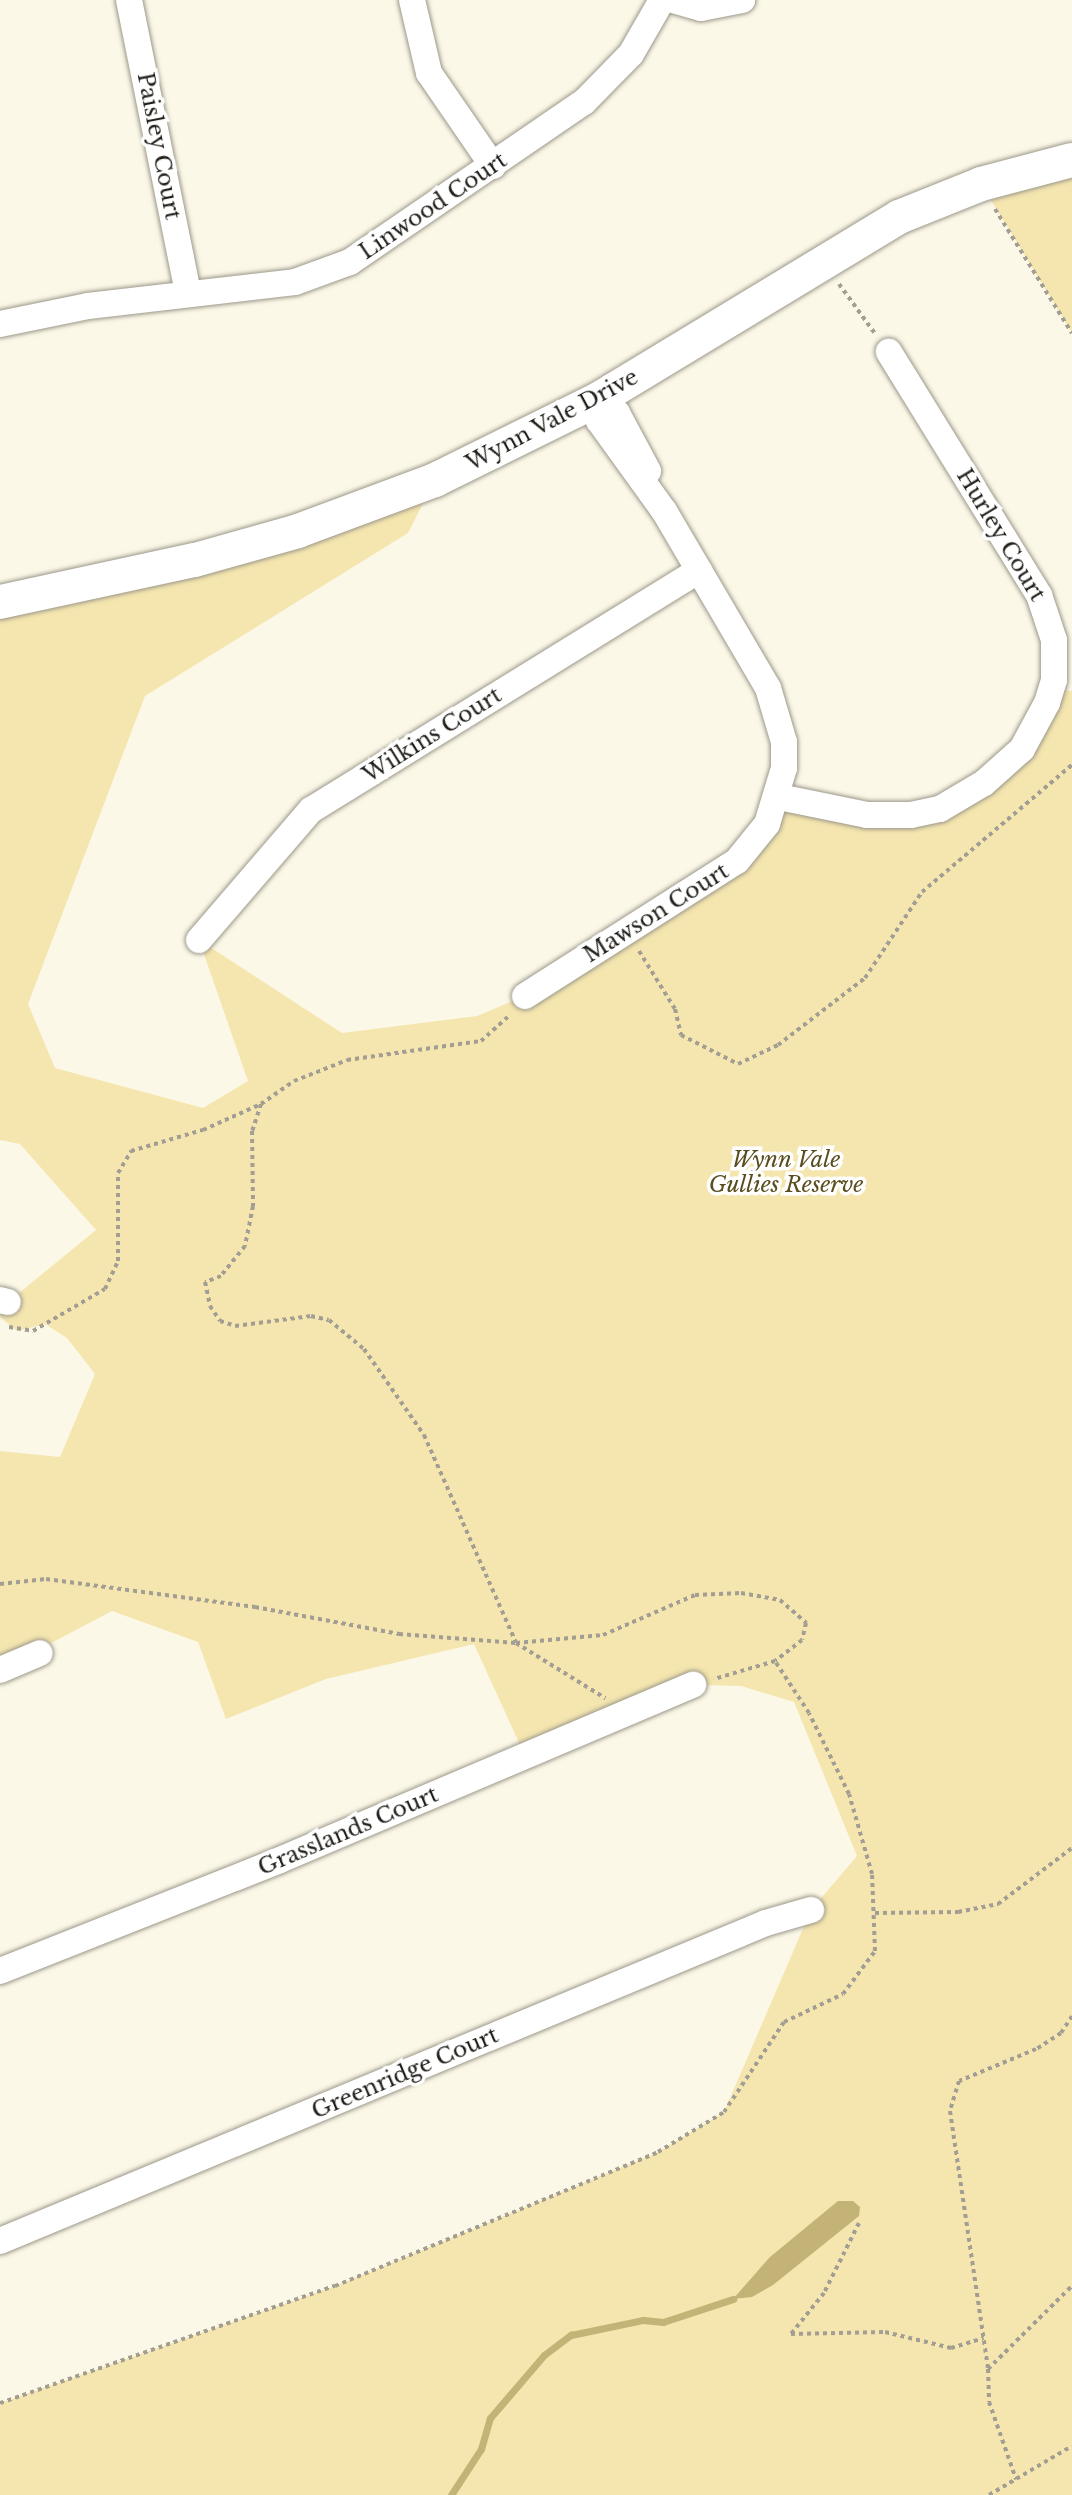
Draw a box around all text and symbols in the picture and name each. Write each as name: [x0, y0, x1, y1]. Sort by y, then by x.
street label: Paisley Court: [132, 70, 186, 222]
street label: Linwood Court: [354, 147, 512, 265]
street label: Wynn Vale Drive: [461, 363, 643, 477]
street label: Hurley Court: [951, 464, 1051, 606]
street label: Wilkins Court: [358, 682, 506, 788]
street label: Mawson Court: [579, 858, 733, 968]
park label: Wynn Vale Gullies Reserve: [709, 1146, 863, 1198]
street label: Grasslands Court: [254, 1781, 442, 1881]
street label: Greenridge Court: [308, 2022, 502, 2124]

